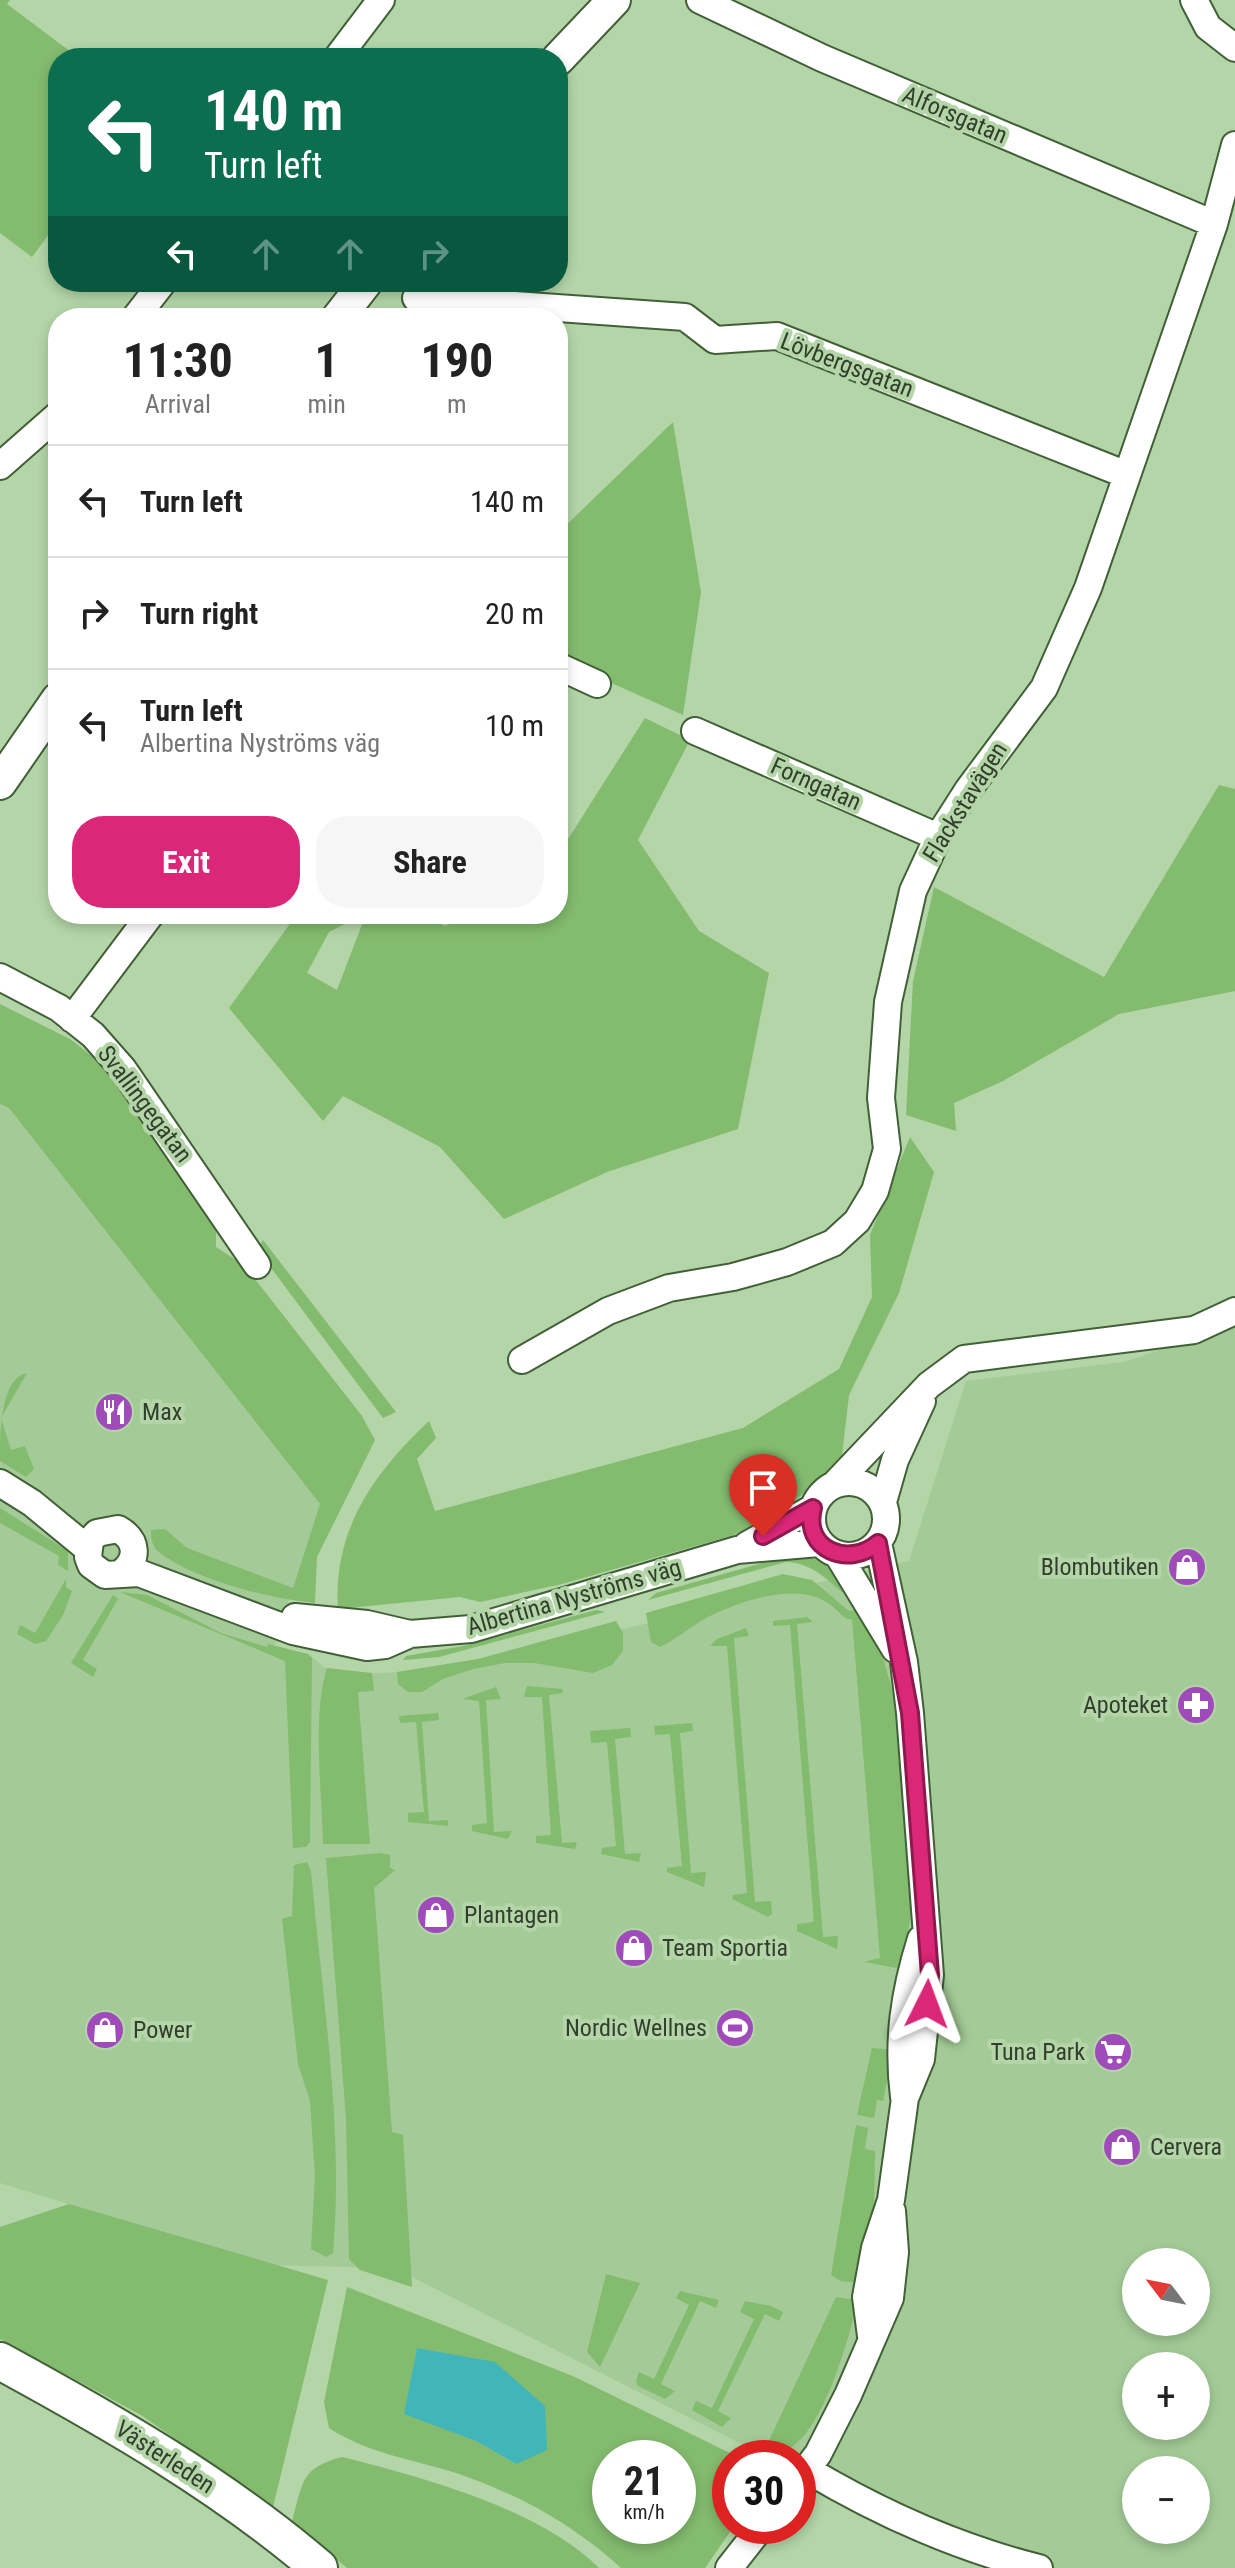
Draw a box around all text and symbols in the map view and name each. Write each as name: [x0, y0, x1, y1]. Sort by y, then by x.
text: 140 m: [204, 78, 343, 144]
icon: left: [72, 80, 176, 184]
street label: Alforsgatan: [899, 80, 1011, 150]
text: Turn left: [204, 145, 322, 187]
icon: left: [160, 232, 204, 276]
icon: ahead: [244, 232, 288, 276]
icon: ahead: [328, 232, 372, 276]
icon: right: [412, 232, 456, 276]
street label: Lövbergsgatan: [777, 327, 917, 403]
text: 11:30: [123, 332, 233, 389]
text: 1: [315, 332, 339, 389]
text: 190: [420, 332, 493, 389]
text: Arrival: [145, 389, 211, 419]
text: min: [308, 389, 346, 419]
text: m: [447, 389, 467, 419]
icon: left: [72, 479, 116, 523]
text: Turn left: [140, 484, 243, 519]
text: 140 m: [470, 484, 544, 519]
icon: right: [72, 591, 116, 635]
text: Turn right: [140, 596, 258, 631]
text: 20 m: [485, 596, 544, 631]
text: Turn left: [140, 693, 243, 728]
icon: left: [72, 703, 116, 747]
text: 10 m: [485, 708, 544, 743]
text: Albertina Nyströms väg: [140, 728, 380, 758]
street label: Flackstavägen: [917, 737, 1013, 867]
street label: Forngatan: [767, 752, 865, 816]
button: Exit: [72, 816, 300, 908]
button: Share: [316, 816, 544, 908]
street label: Svallingegatan: [92, 1040, 198, 1168]
restaurant icon: Max: [93, 1391, 135, 1433]
place label: Max: [142, 1398, 182, 1426]
pin: [729, 1454, 797, 1536]
icon: arrive: [741, 1466, 785, 1510]
shop icon: Blombutiken: [1166, 1546, 1208, 1588]
street label: Albertina Nyströms väg: [464, 1553, 684, 1641]
place label: Blombutiken: [1041, 1553, 1159, 1581]
pharmacy icon: Apoteket: [1175, 1684, 1217, 1726]
place label: Apoteket: [1083, 1691, 1168, 1719]
shop icon: Plantagen: [415, 1894, 457, 1936]
place label: Plantagen: [464, 1901, 559, 1929]
shop icon: Team Sportia: [613, 1927, 655, 1969]
place label: Team Sportia: [662, 1934, 788, 1962]
position arrow: [885, 1962, 969, 2046]
sports icon: Nordic Wellnes: [714, 2007, 756, 2049]
shop icon: Power: [84, 2009, 126, 2051]
place label: Nordic Wellnes: [565, 2014, 707, 2042]
place label: Power: [133, 2016, 192, 2044]
supermarket icon: Tuna Park: [1092, 2031, 1134, 2073]
place label: Tuna Park: [991, 2038, 1085, 2066]
shop icon: Cervera: [1101, 2126, 1143, 2168]
place label: Cervera: [1150, 2133, 1222, 2161]
north arrow: [1122, 2248, 1210, 2336]
map controls: [1122, 2248, 1210, 2544]
button: +: [1122, 2352, 1210, 2440]
street label: Västerleden: [110, 2415, 220, 2499]
speed limit sign: 30: [712, 2440, 816, 2544]
button: −: [1122, 2456, 1210, 2544]
text: 21: [624, 2458, 664, 2505]
text: km/h: [623, 2500, 665, 2524]

